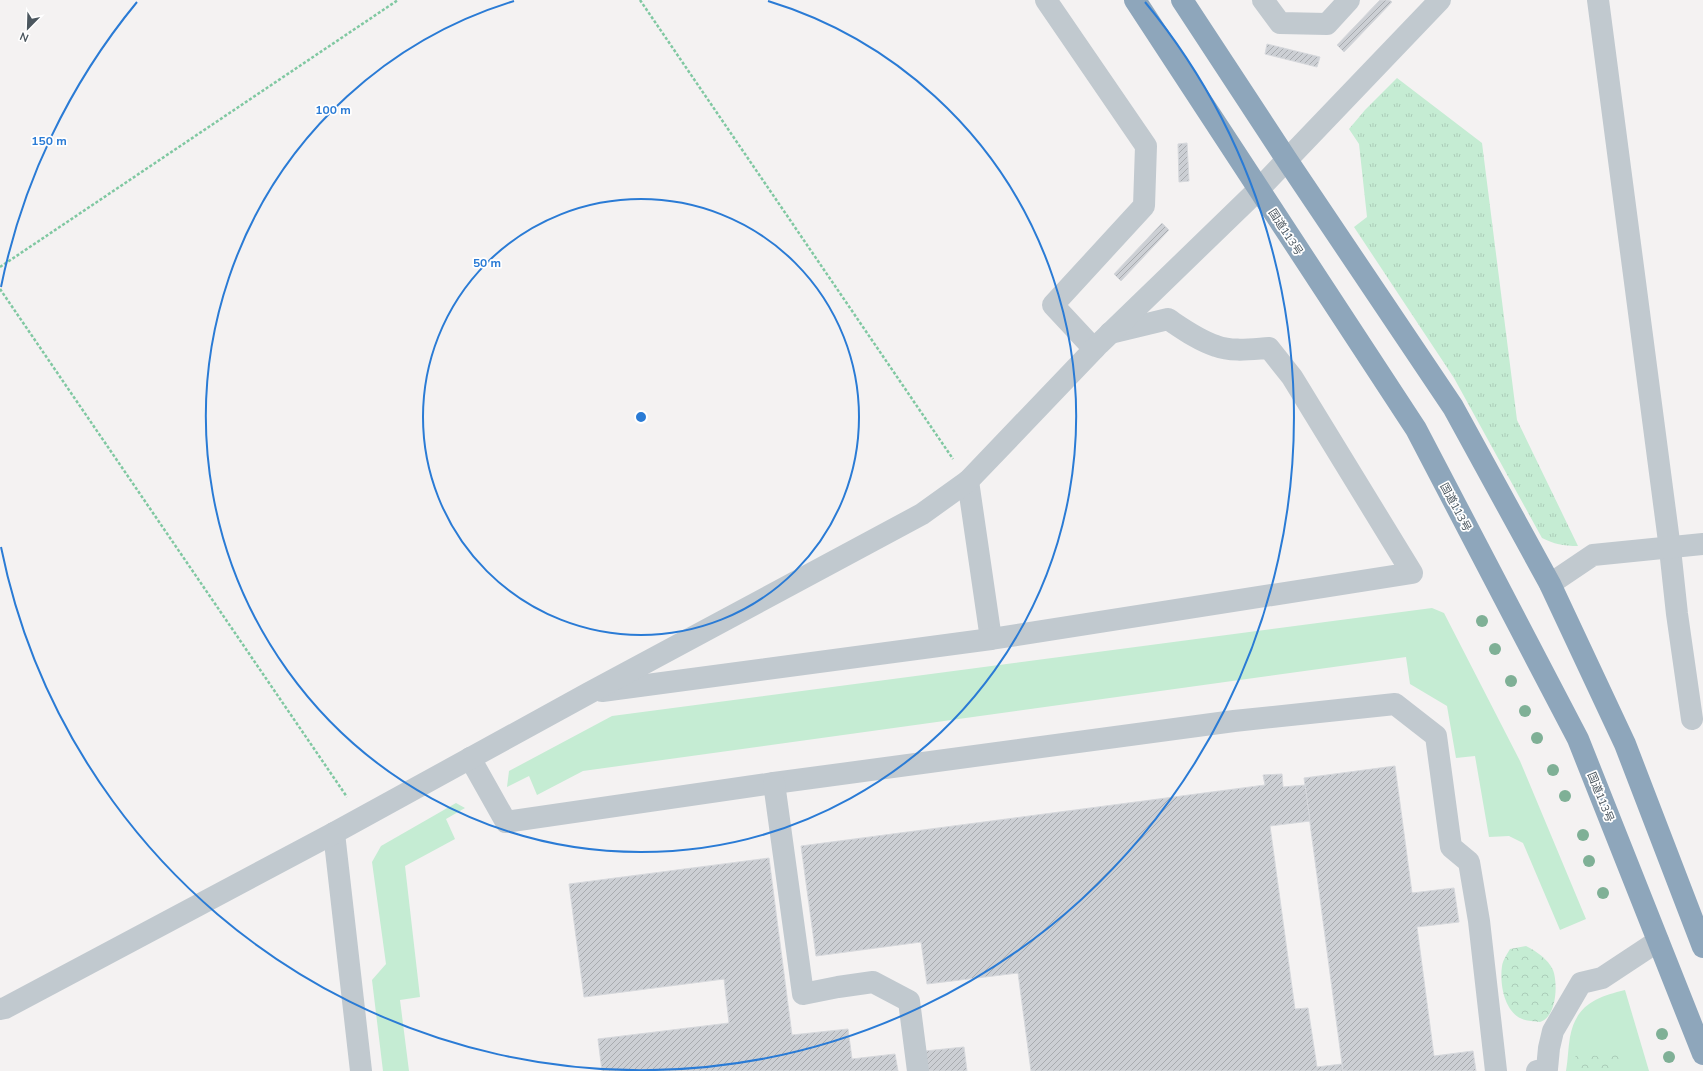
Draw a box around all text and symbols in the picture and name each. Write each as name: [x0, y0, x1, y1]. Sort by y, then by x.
north arrow: [8, 8, 48, 48]
text: N: [18, 28, 31, 45]
text: 100 m: [315, 102, 351, 118]
text: 150 m: [31, 133, 67, 149]
street label: 国道113号: [1265, 206, 1306, 259]
text: 50 m: [473, 255, 501, 271]
centre of rings: [634, 410, 648, 424]
street label: 国道113号: [1437, 480, 1475, 534]
street label: 国道113号: [1584, 770, 1617, 824]

